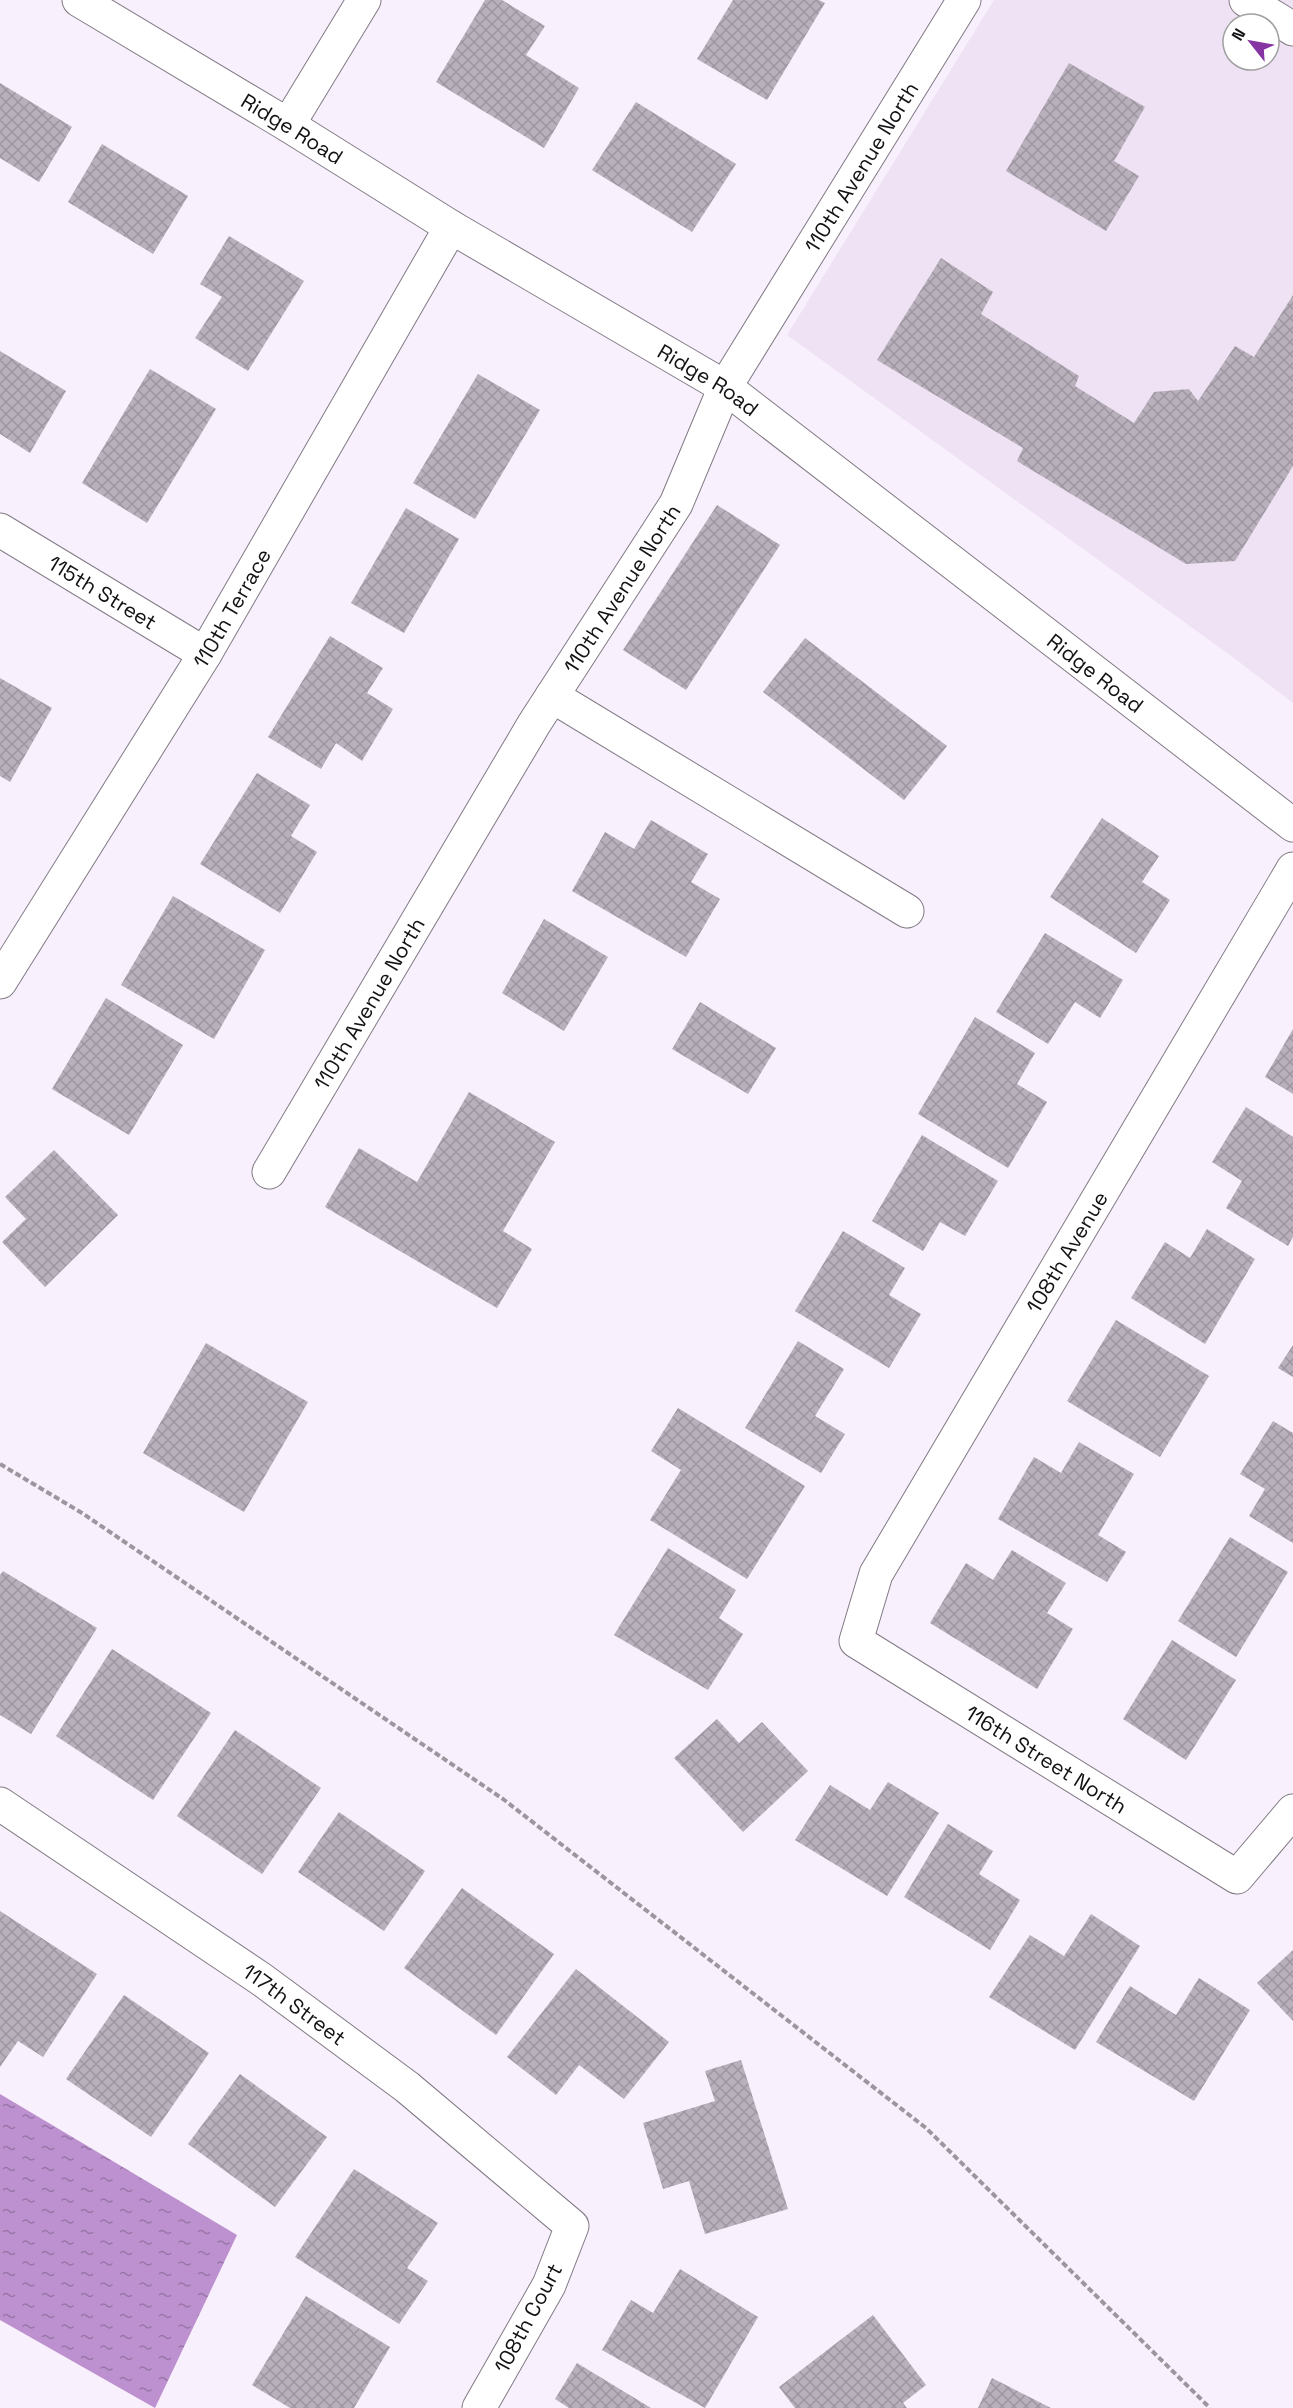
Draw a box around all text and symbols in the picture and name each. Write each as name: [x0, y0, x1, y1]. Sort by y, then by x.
north arrow: [1221, 12, 1281, 72]
text: N: [1227, 25, 1250, 45]
street label: 110th Avenue North: [798, 76, 924, 257]
street label: Ridge Road: [236, 87, 348, 170]
street label: Ridge Road: [653, 337, 764, 422]
street label: 110th Avenue North: [557, 499, 686, 678]
street label: 110th Terrace: [186, 543, 277, 673]
street label: 115th Street: [43, 549, 162, 635]
street label: Ridge Road: [1042, 627, 1149, 718]
street label: 110th Avenue North: [307, 912, 430, 1094]
street label: 108th Avenue: [1020, 1186, 1114, 1318]
street label: 116th Street North: [960, 1699, 1132, 1819]
street label: 117th Street: [238, 1957, 351, 2051]
street label: 108th Court: [488, 2259, 568, 2377]

